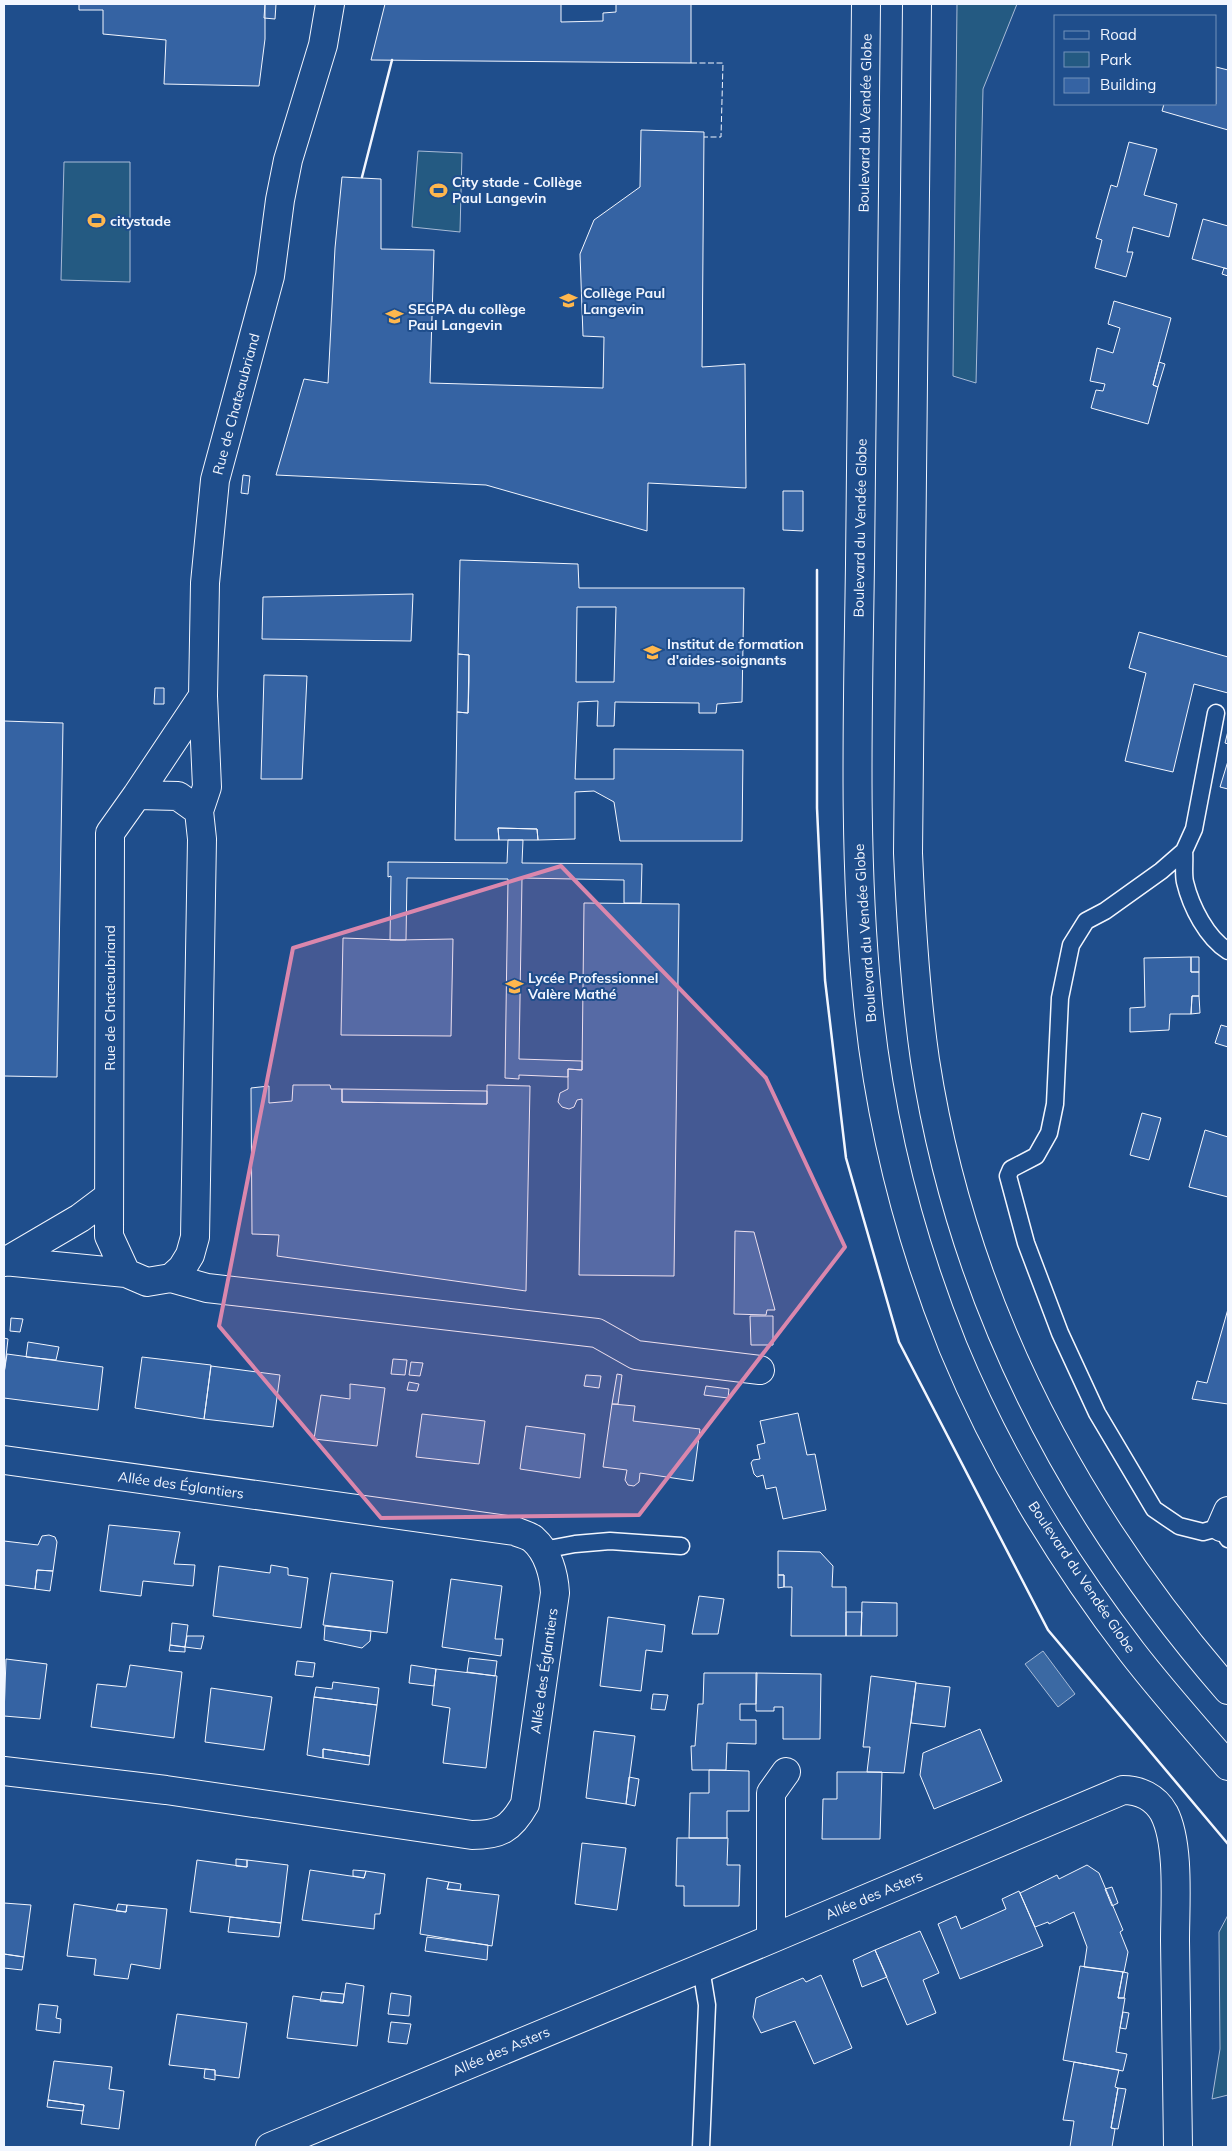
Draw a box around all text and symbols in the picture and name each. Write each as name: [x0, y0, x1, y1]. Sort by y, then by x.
legend: [1054, 15, 1217, 105]
text: Road: [1100, 25, 1137, 44]
street label: Boulevard du Vendée Globe: [854, 33, 876, 213]
text: Park: [1100, 50, 1132, 69]
text: Building: [1100, 75, 1156, 94]
place label: City stade - Collège Paul Langevin: [452, 173, 582, 207]
sports icon: City stade - Collège Paul Langevin: [428, 180, 448, 200]
sports icon: citystade: [86, 211, 106, 231]
place label: citystade: [110, 212, 171, 230]
place label: Collège Paul Langevin: [583, 284, 665, 318]
school or university icon: Collège Paul Langevin: [559, 291, 579, 311]
place label: SEGPA du collège Paul Langevin: [408, 300, 526, 334]
school or university icon: SEGPA du collège Paul Langevin: [384, 307, 404, 327]
street label: Rue de Chateaubriand: [208, 331, 264, 477]
street label: Boulevard du Vendée Globe: [849, 438, 871, 618]
place label: Institut de formation d'aides-soignants: [667, 635, 804, 669]
school or university icon: Institut de formation d'aides-soignants: [643, 642, 663, 662]
street label: Boulevard du Vendée Globe: [850, 843, 880, 1023]
street label: Rue de Chateaubriand: [101, 925, 119, 1071]
place label: Lycée Professionnel Valère Mathé: [527, 969, 658, 1003]
school or university icon: Lycée Professionnel Valère Mathé: [504, 976, 524, 996]
street label: Allée des Églantiers: [117, 1467, 245, 1503]
street label: Boulevard du Vendée Globe: [1024, 1498, 1140, 1656]
street label: Allée des Églantiers: [526, 1607, 562, 1735]
street label: Allée des Asters: [823, 1866, 925, 1924]
street label: Allée des Asters: [450, 2022, 552, 2080]

